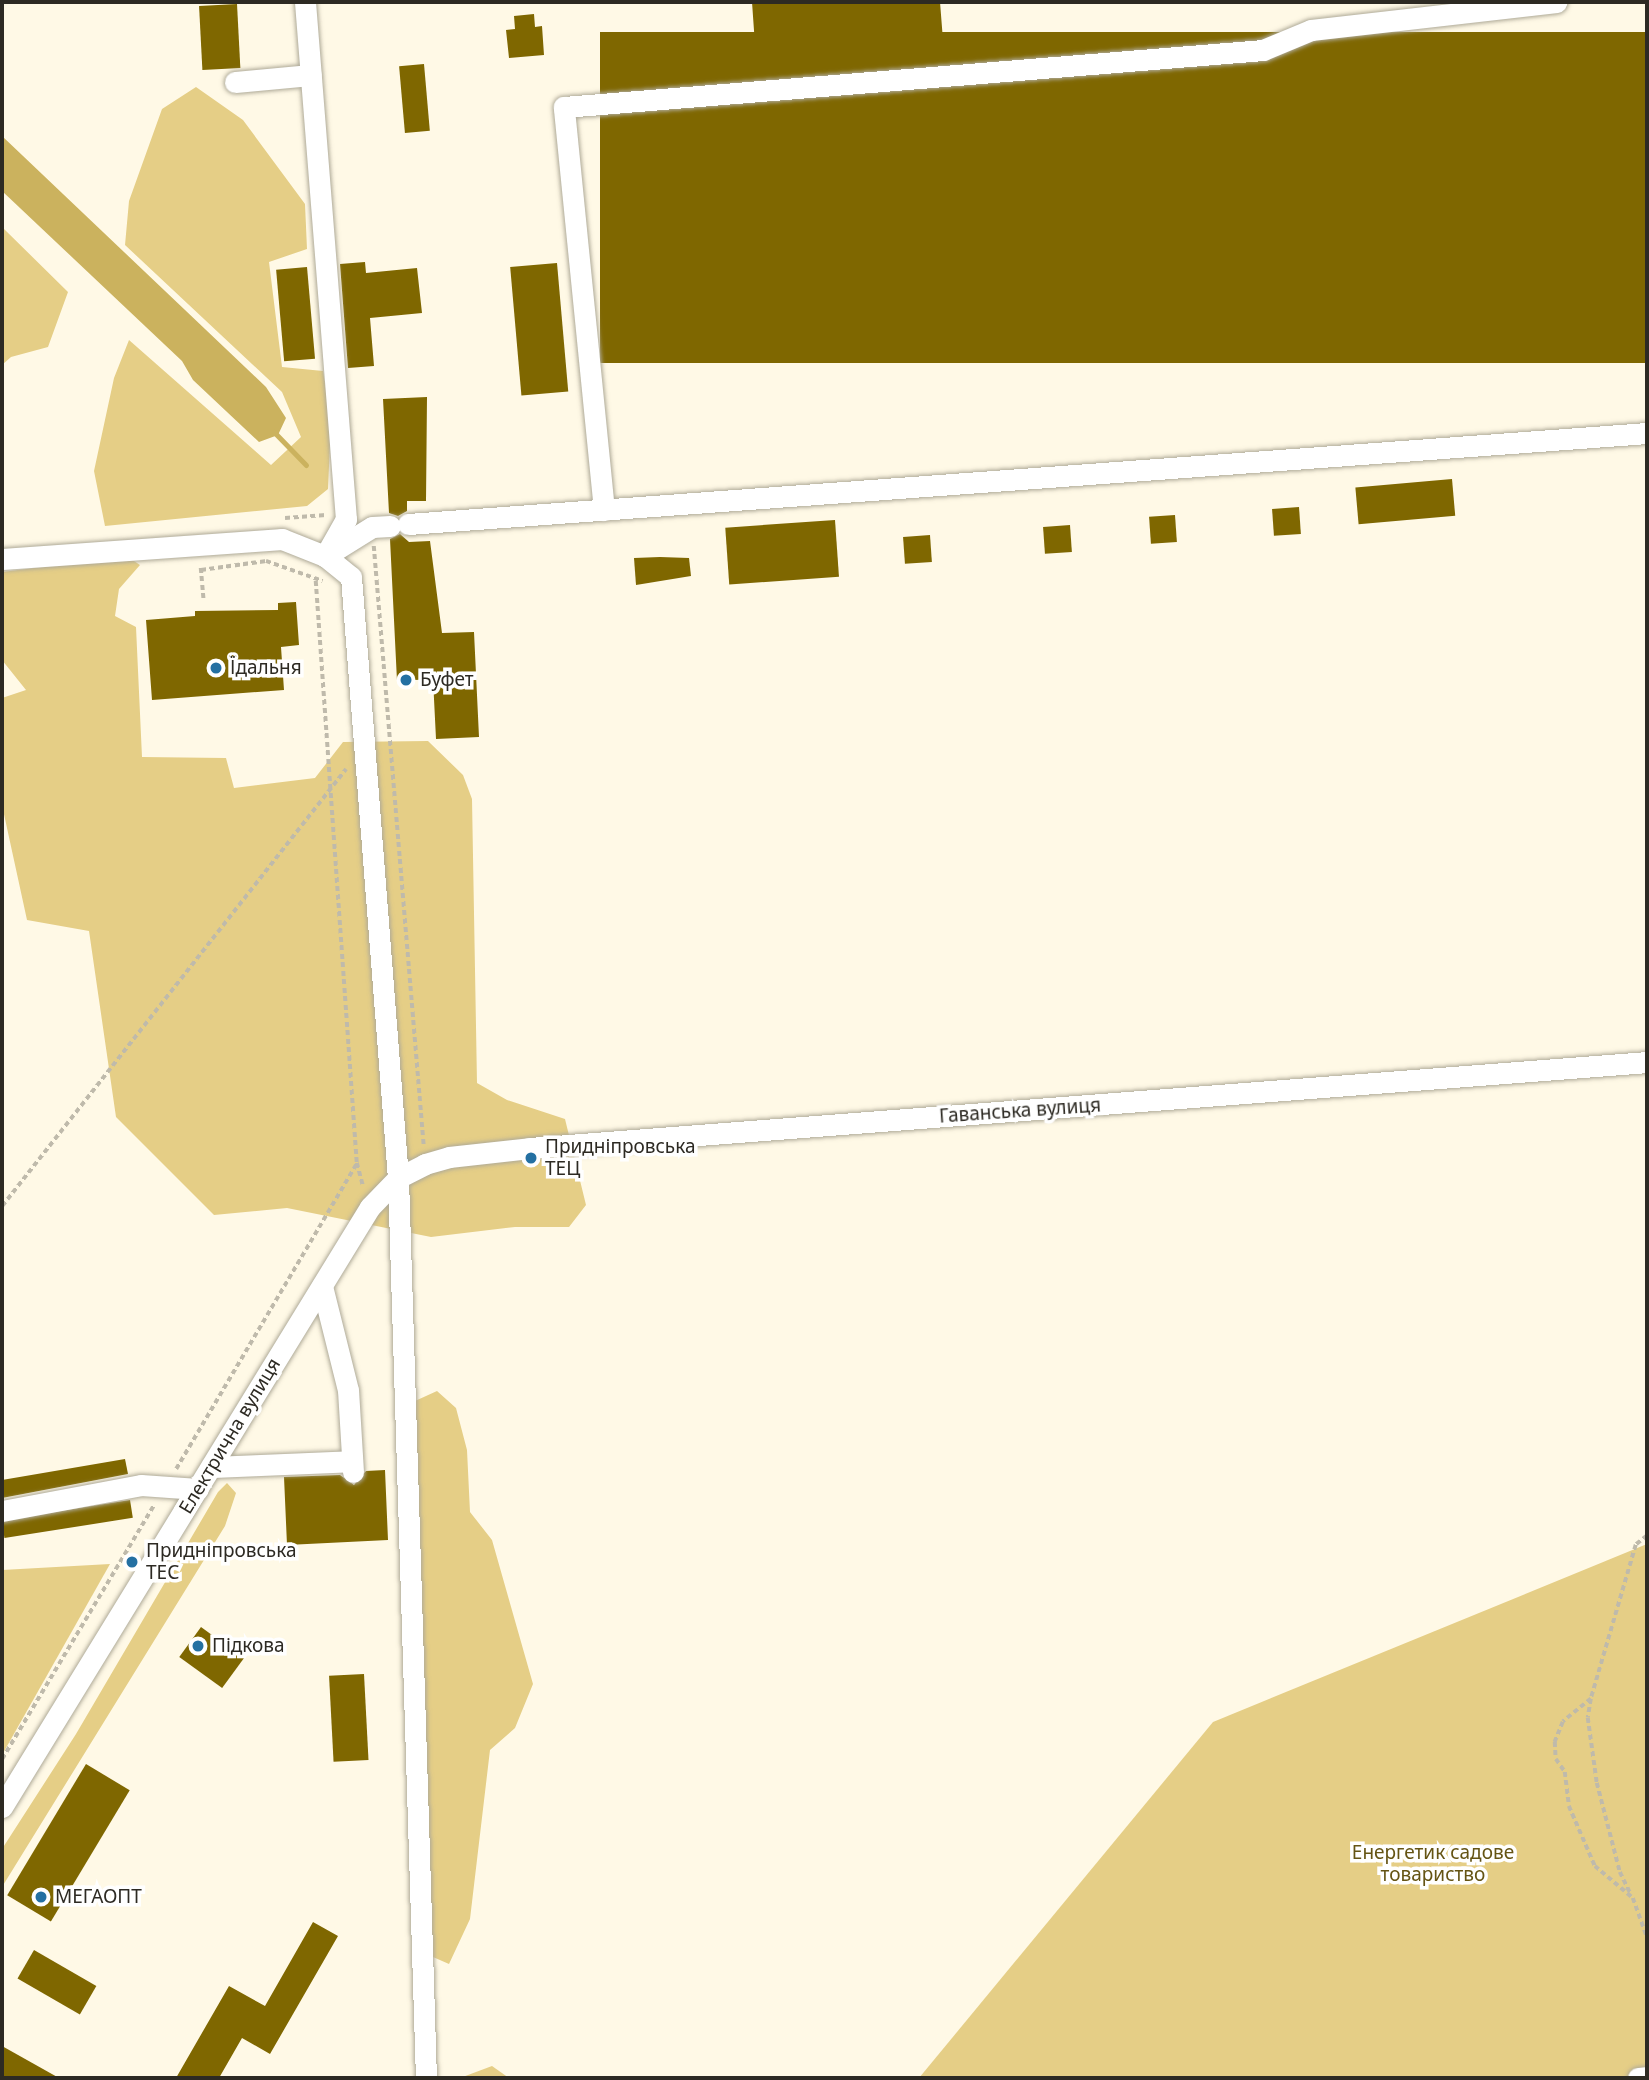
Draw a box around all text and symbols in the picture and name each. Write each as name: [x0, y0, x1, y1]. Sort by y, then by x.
place label: Їдальня: [230, 657, 302, 679]
marker: Їдальня: [208, 660, 224, 676]
place label: Буфет: [420, 669, 474, 691]
marker: Буфет: [398, 672, 414, 688]
street label: Гаванська вулиця: [938, 1094, 1102, 1128]
place label: Придніпровська ТЕЦ: [545, 1136, 695, 1180]
marker: Придніпровська ТЕЦ: [523, 1150, 539, 1166]
street label: Електрична вулиця: [174, 1354, 286, 1518]
place label: Придніпровська ТЕС: [146, 1540, 296, 1584]
marker: Придніпровська ТЕС: [124, 1554, 140, 1570]
place label: Підкова: [212, 1635, 285, 1657]
marker: Підкова: [190, 1638, 206, 1654]
park label: Енергетик садове товариство: [1352, 1842, 1514, 1886]
place label: МЕГАОПТ: [55, 1886, 142, 1908]
marker: МЕГАОПТ: [33, 1889, 49, 1905]

